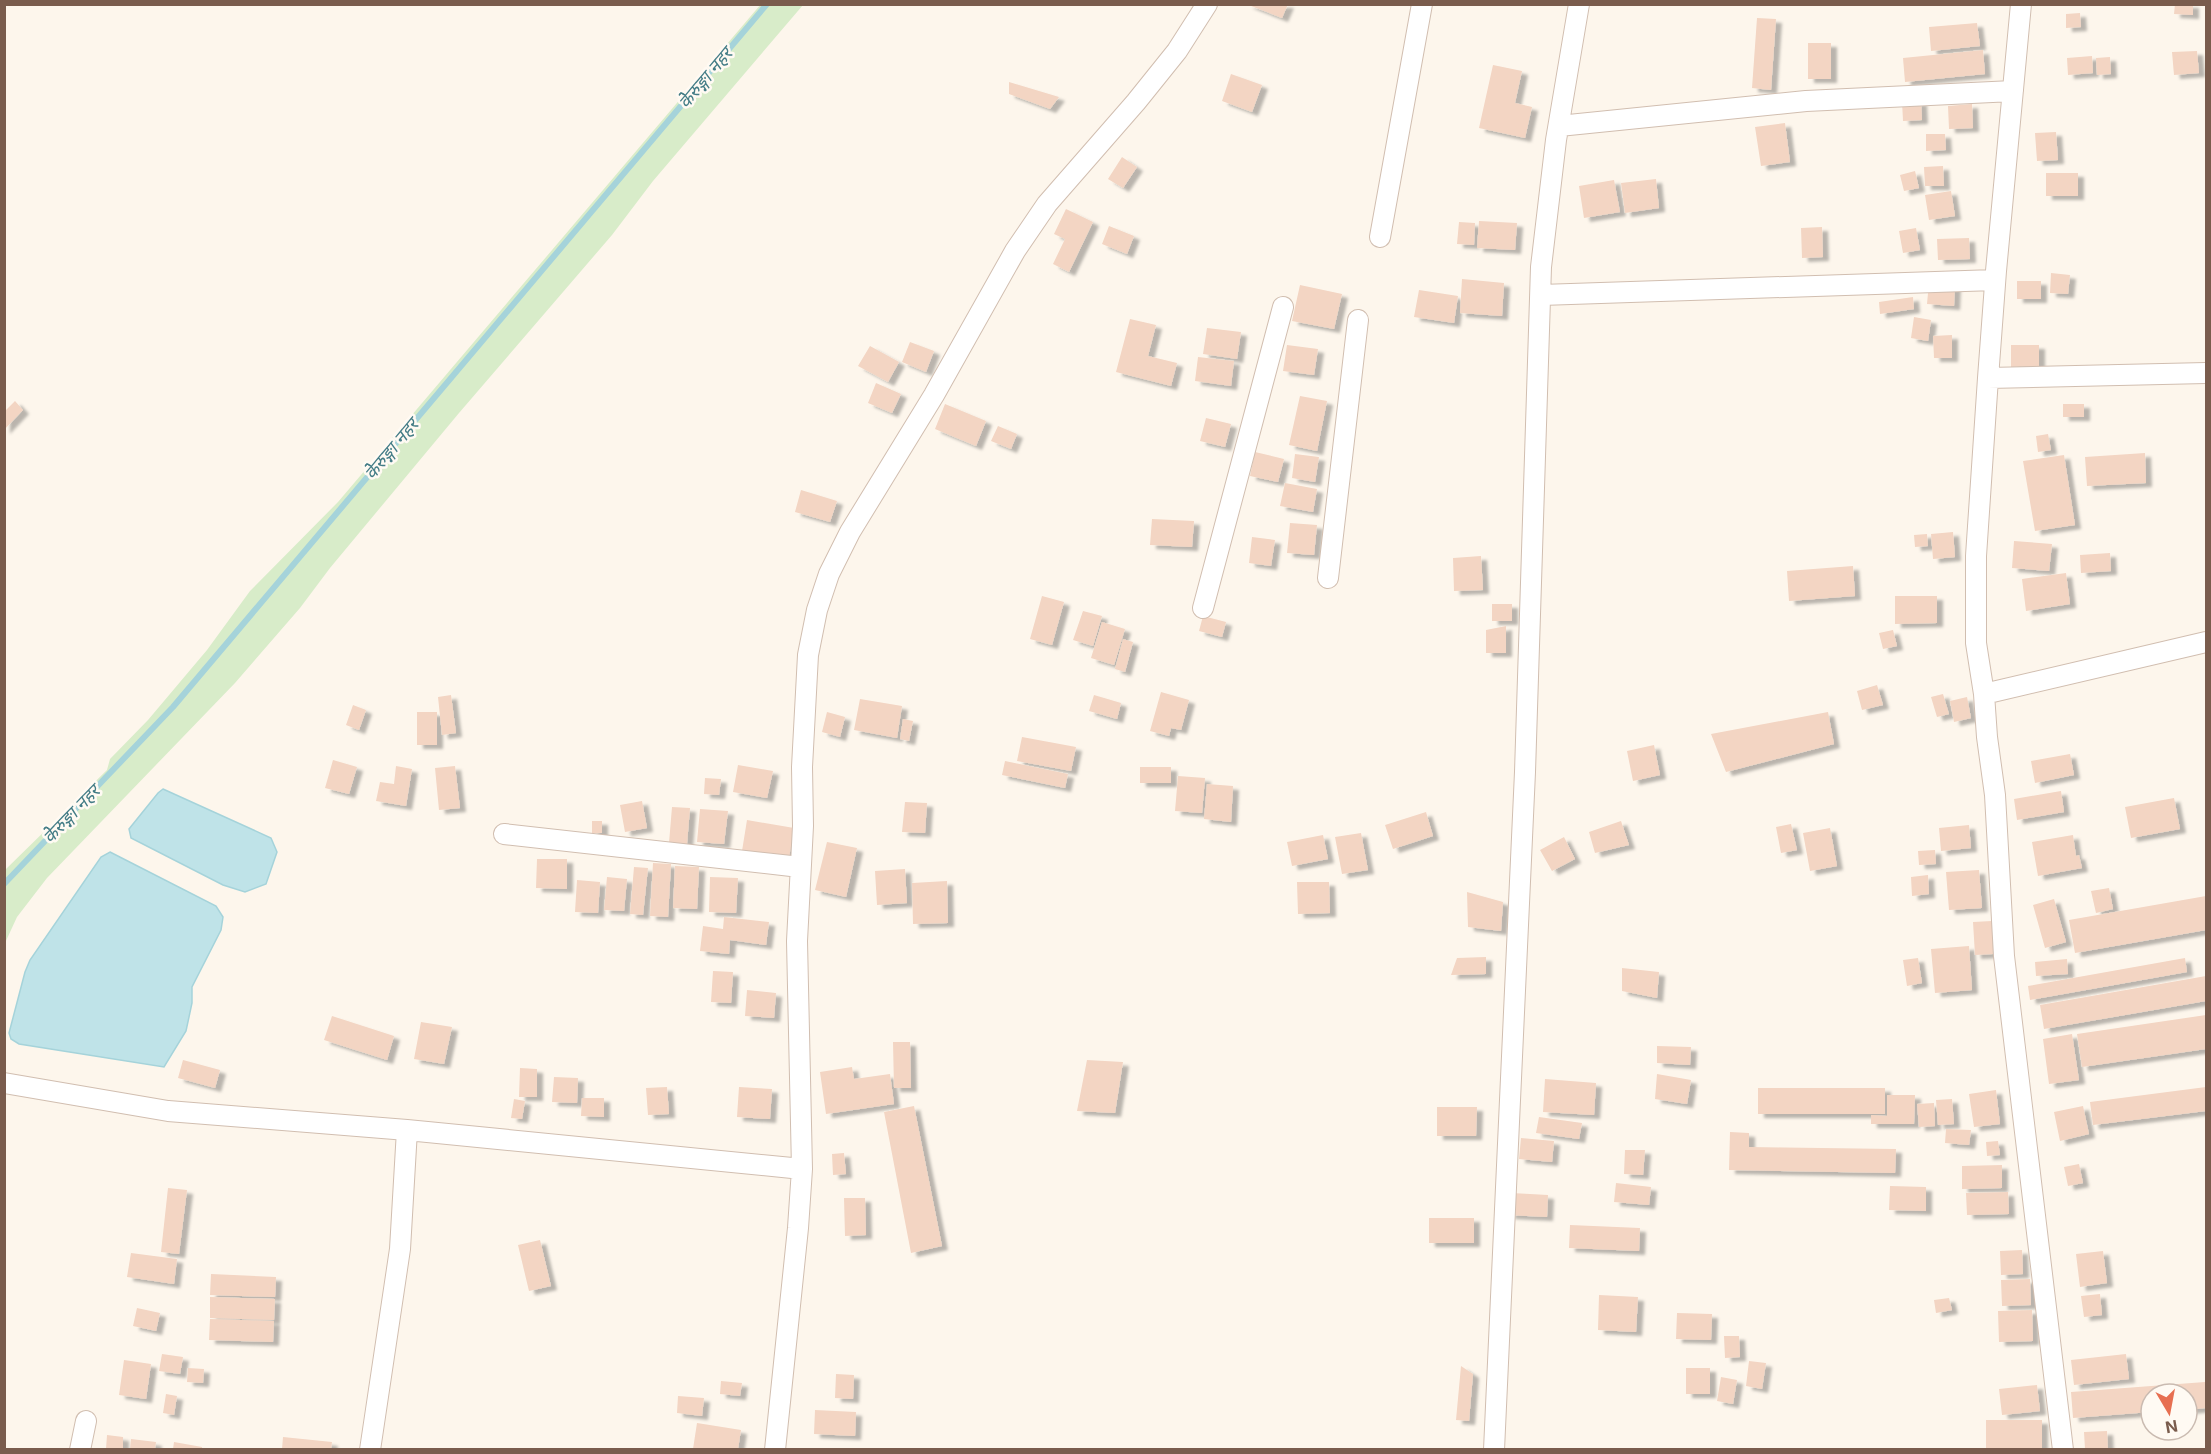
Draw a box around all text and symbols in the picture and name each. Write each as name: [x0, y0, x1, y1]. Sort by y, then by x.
water label: केेरुङ्गा नहर: [674, 41, 739, 113]
water label: केेरुङ्गा नहर: [360, 412, 425, 484]
water label: केेरुङ्गा नहर: [38, 778, 106, 847]
north arrow: [2139, 1382, 2199, 1442]
text: N: [2164, 1416, 2179, 1438]

